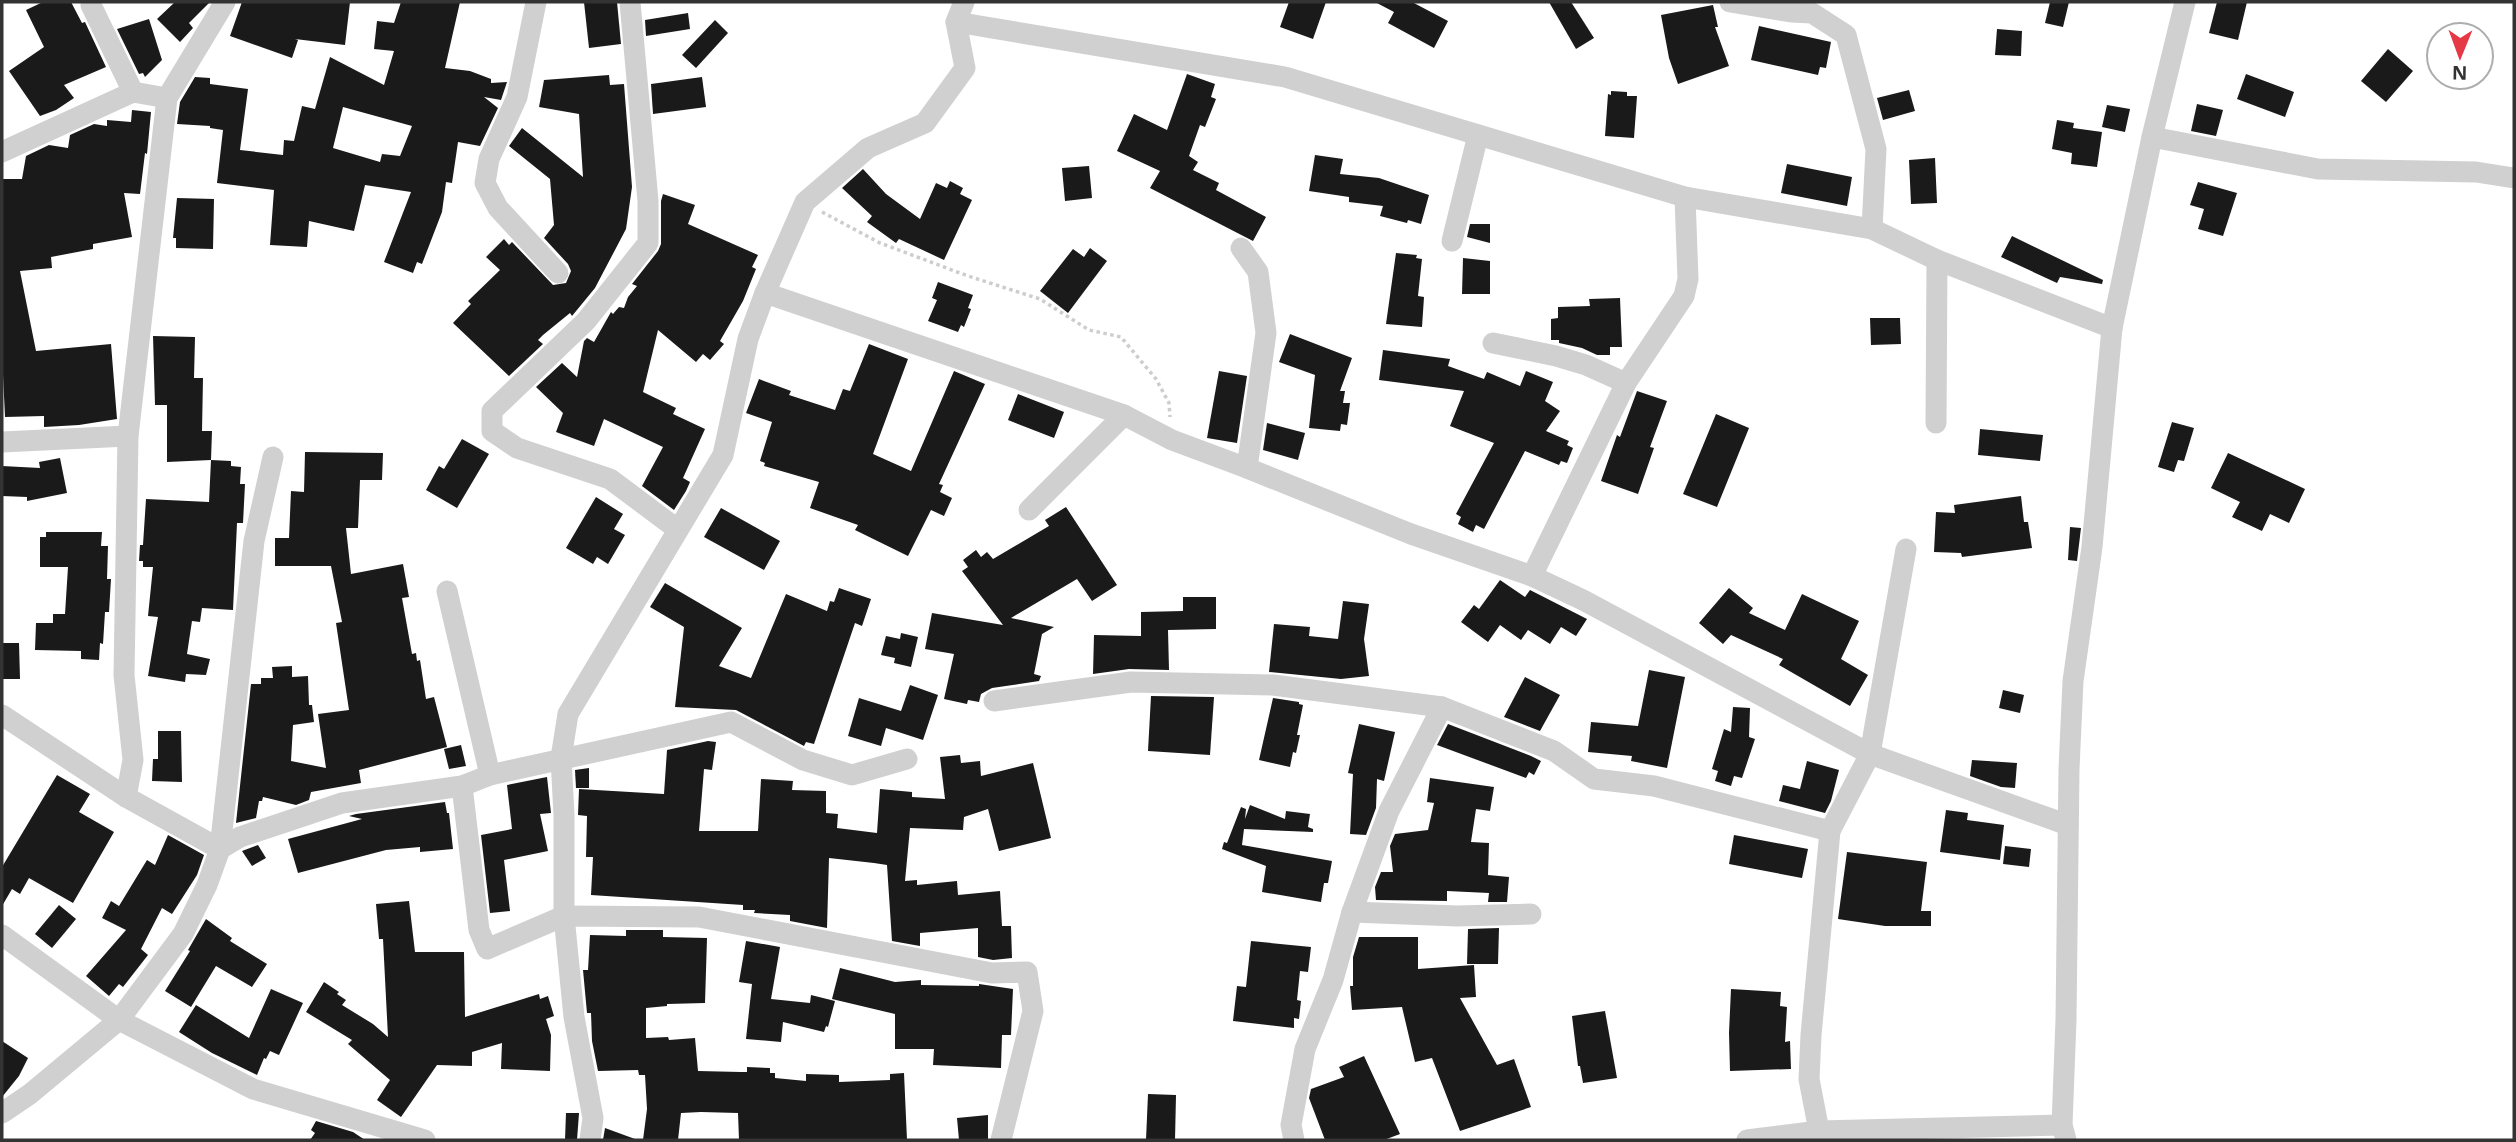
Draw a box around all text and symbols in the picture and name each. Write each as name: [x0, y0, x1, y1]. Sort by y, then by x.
north arrow: [2425, 21, 2495, 91]
text: N: [2452, 60, 2468, 86]

